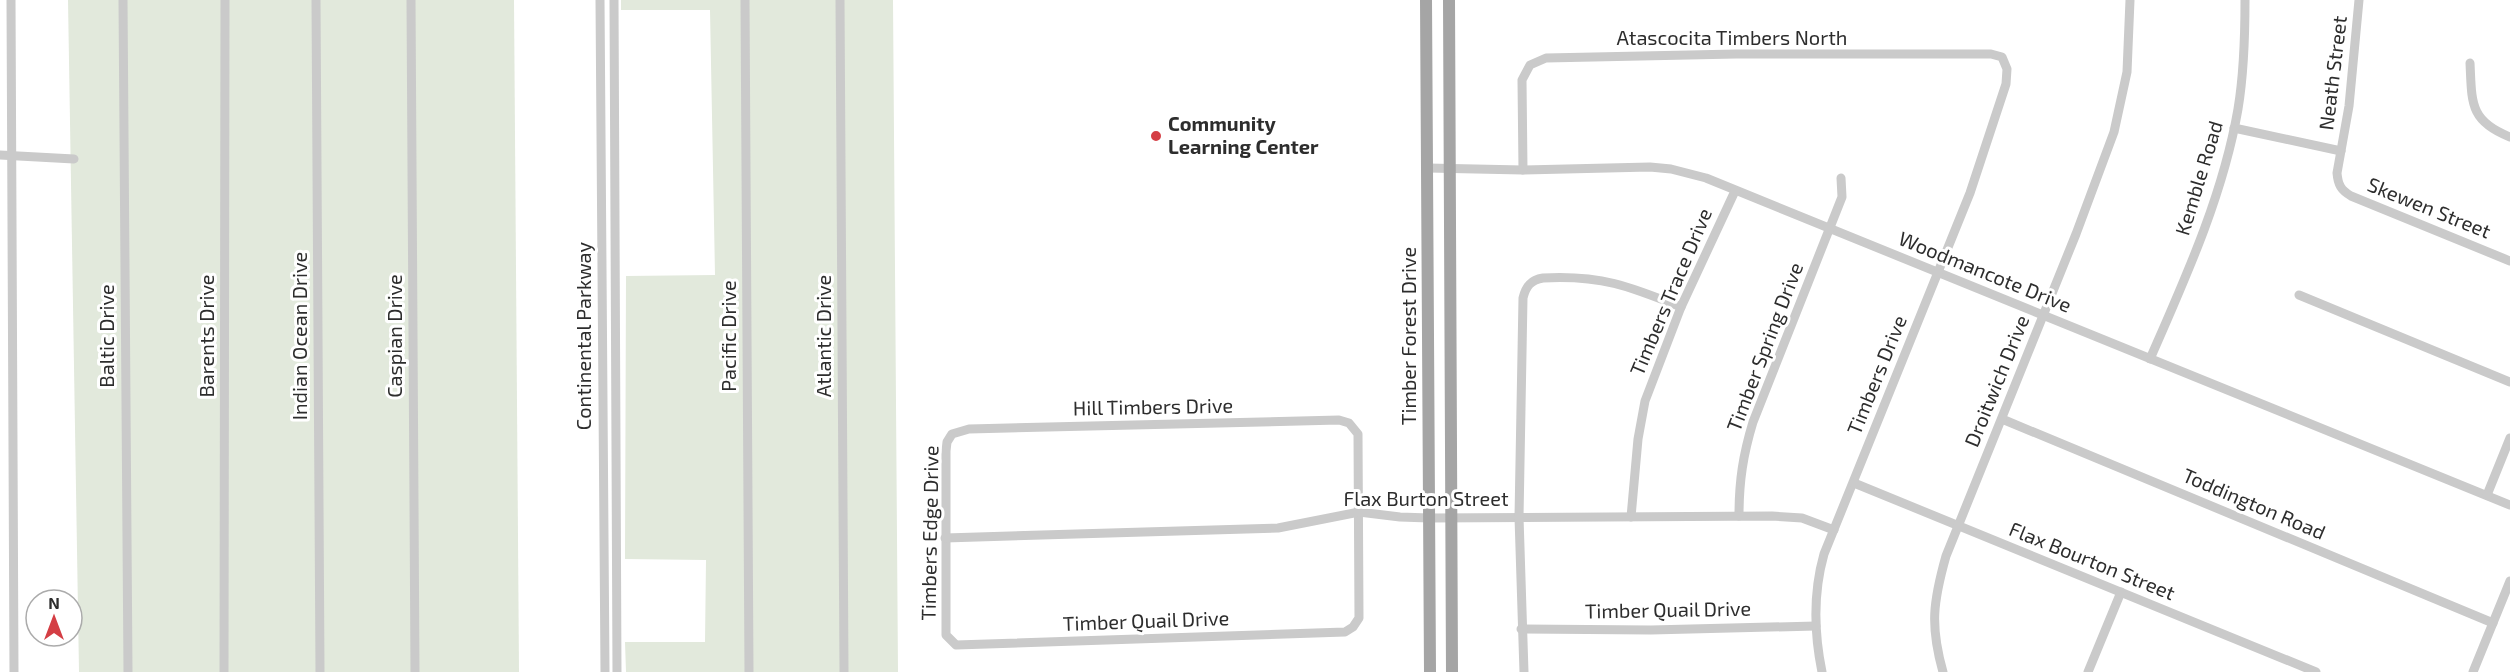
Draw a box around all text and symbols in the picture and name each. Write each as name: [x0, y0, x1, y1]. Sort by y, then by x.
street label: Neath Street: [2313, 14, 2351, 131]
street label: Atascocita Timbers North: [1617, 25, 1847, 49]
place label: Community Learning Center: [1168, 111, 1319, 158]
street label: Kemble Road: [2169, 118, 2227, 238]
marker: Community Learning Center: [1149, 129, 1163, 143]
street label: Skewen Street: [2364, 171, 2495, 243]
street label: Timbers Trace Drive: [1624, 204, 1716, 379]
street label: Woodmancote Drive: [1895, 225, 2075, 317]
street label: Continental Parkway: [571, 241, 595, 430]
street label: Timber Forest Drive: [1396, 247, 1420, 425]
street label: Indian Ocean Drive: [287, 252, 311, 420]
street label: Timber Spring Drive: [1721, 259, 1807, 434]
street label: Barents Drive: [194, 274, 218, 398]
street label: Caspian Drive: [382, 274, 406, 398]
street label: Atlantic Drive: [811, 275, 835, 397]
street label: Pacific Drive: [716, 280, 740, 392]
street label: Baltic Drive: [94, 284, 118, 388]
street label: Droitwich Drive: [1959, 311, 2033, 450]
street label: Timbers Drive: [1841, 312, 1911, 438]
street label: Hill Timbers Drive: [1073, 393, 1233, 419]
street label: Timbers Edge Drive: [915, 445, 943, 621]
street label: Toddington Road: [2179, 462, 2329, 544]
street label: Flax Burton Street: [1343, 486, 1509, 510]
street label: Flax Bourton Street: [2006, 516, 2179, 604]
north arrow: [24, 588, 84, 648]
text: N: [48, 593, 60, 612]
street label: Timber Quail Drive: [1585, 596, 1751, 622]
street label: Timber Quail Drive: [1062, 605, 1230, 635]

